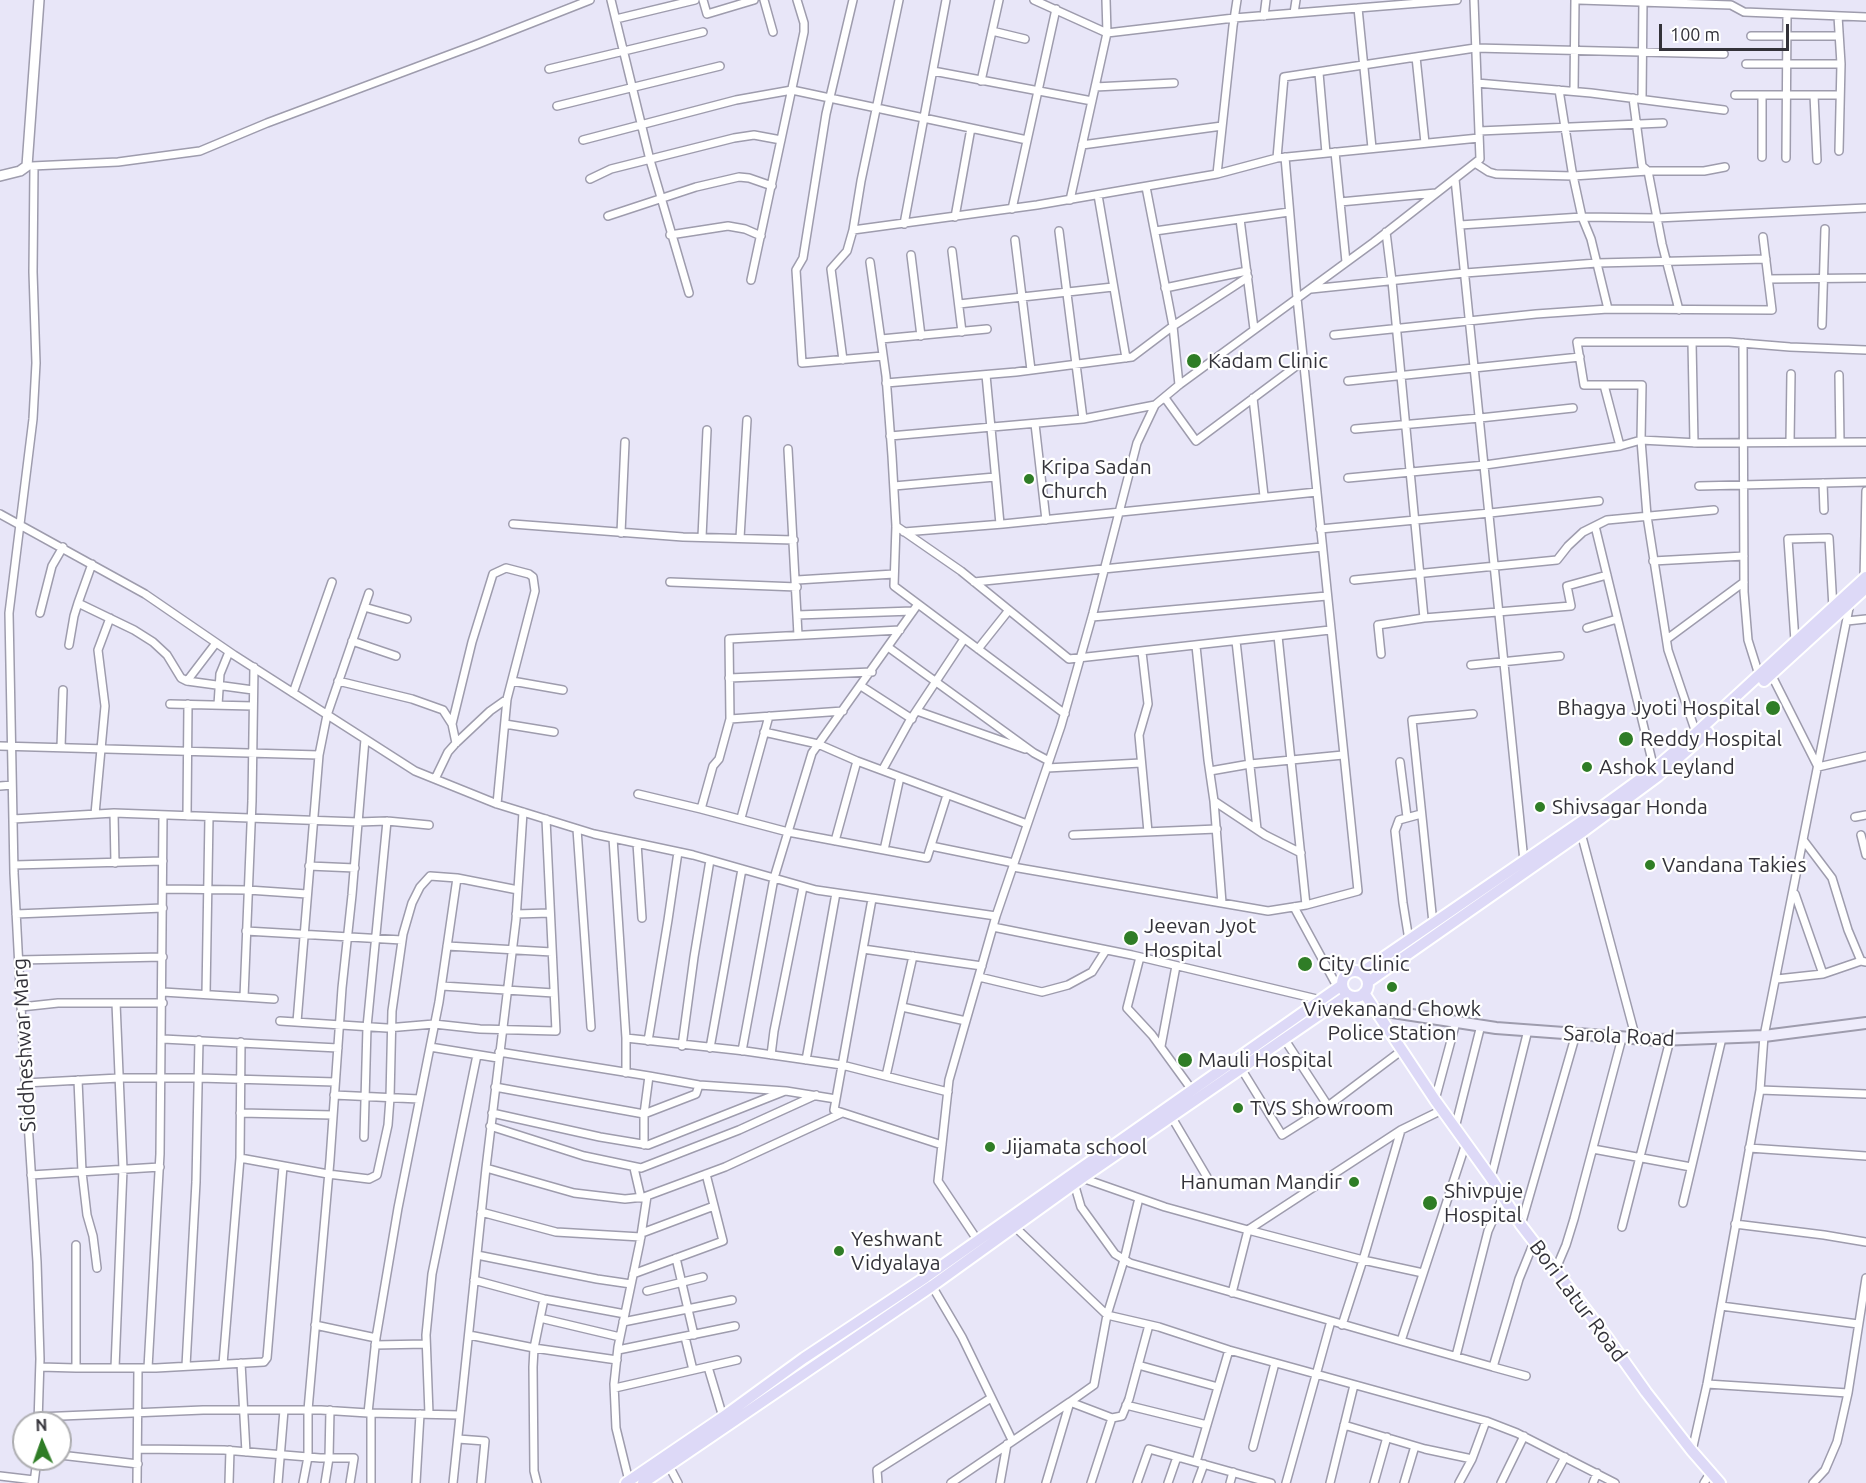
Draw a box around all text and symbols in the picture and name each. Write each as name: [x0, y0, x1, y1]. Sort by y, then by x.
scale bar: [1662, 12, 1792, 50]
text: 100 m: [1670, 24, 1720, 44]
place label: Kadam Clinic: [1208, 348, 1328, 374]
marker: Kadam Clinic: [1185, 352, 1203, 370]
place label: Kripa Sadan Church: [1041, 454, 1152, 504]
marker: Kripa Sadan Church: [1022, 472, 1036, 486]
place label: Bhagya Jyoti Hospital: [1557, 695, 1760, 721]
marker: Bhagya Jyoti Hospital: [1764, 699, 1782, 717]
place label: Reddy Hospital: [1640, 726, 1782, 752]
marker: Reddy Hospital: [1617, 730, 1635, 748]
place label: Ashok Leyland: [1599, 754, 1735, 780]
marker: Ashok Leyland: [1580, 760, 1594, 774]
place label: Shivsagar Honda: [1552, 794, 1708, 820]
marker: Shivsagar Honda: [1533, 800, 1547, 814]
place label: Vandana Takies: [1662, 852, 1807, 878]
marker: Vandana Takies: [1643, 858, 1657, 872]
place label: Jeevan Jyot Hospital: [1144, 913, 1256, 963]
marker: Jeevan Jyot Hospital: [1122, 929, 1140, 947]
place label: City Clinic: [1318, 951, 1410, 977]
marker: City Clinic: [1296, 955, 1314, 973]
street label: Siddheshwar Marg: [7, 957, 41, 1133]
marker: Vivekanand Chowk Police Station: [1385, 980, 1399, 994]
place label: Vivekanand Chowk Police Station: [1303, 996, 1481, 1046]
street label: Sarola Road: [1563, 1020, 1675, 1052]
place label: Mauli Hospital: [1198, 1047, 1332, 1073]
marker: Mauli Hospital: [1176, 1051, 1194, 1069]
place label: TVS Showroom: [1250, 1095, 1394, 1121]
marker: TVS Showroom: [1231, 1101, 1245, 1115]
place label: Jijamata school: [1002, 1134, 1147, 1160]
marker: Jijamata school: [983, 1140, 997, 1154]
place label: Hanuman Mandir: [1180, 1169, 1342, 1195]
marker: Hanuman Mandir: [1347, 1175, 1361, 1189]
place label: Shivpuje Hospital: [1444, 1178, 1523, 1228]
marker: Shivpuje Hospital: [1421, 1194, 1439, 1212]
place label: Yeshwant Vidyalaya: [851, 1226, 942, 1276]
street label: Bori Latur Road: [1524, 1235, 1632, 1367]
marker: Yeshwant Vidyalaya: [832, 1244, 846, 1258]
north arrow: [12, 1411, 72, 1471]
text: N: [35, 1416, 48, 1434]

